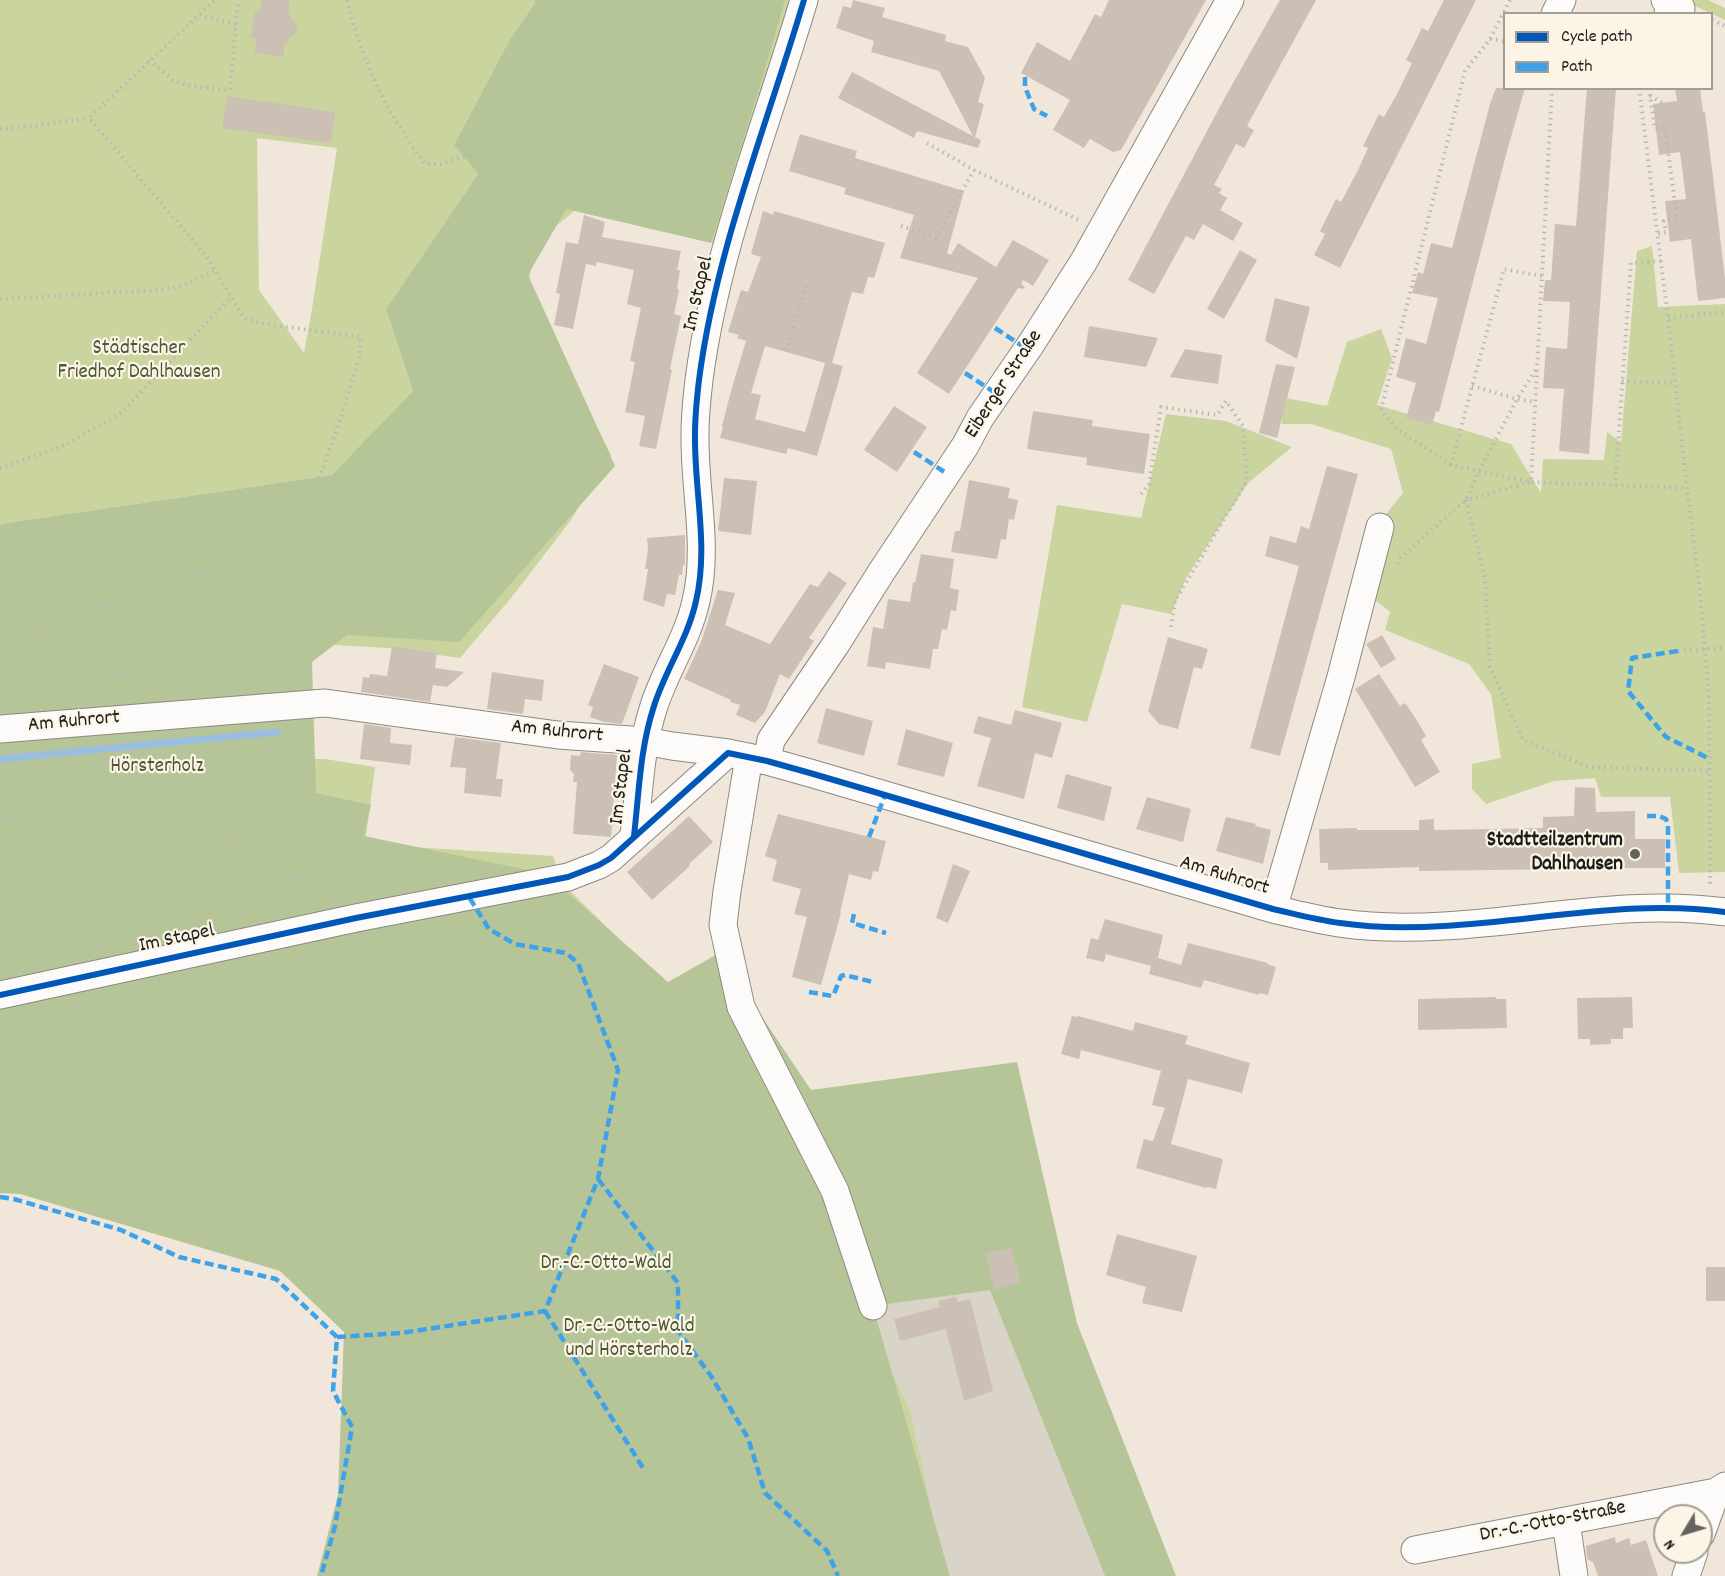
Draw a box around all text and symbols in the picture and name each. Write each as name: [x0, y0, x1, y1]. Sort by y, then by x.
legend: [1503, 12, 1713, 90]
text: Cycle path: [1561, 25, 1632, 50]
text: Path: [1561, 55, 1593, 80]
street label: Im Stapel: [679, 254, 721, 334]
street label: Eiberger Straße: [961, 326, 1049, 444]
park label: Städtischer Friedhof Dahlhausen: [58, 337, 220, 387]
street label: Am Ruhrort: [27, 706, 121, 740]
street label: Am Ruhrort: [510, 716, 604, 750]
street label: Im Stapel: [606, 747, 640, 827]
park label: Hörsterholz: [110, 755, 204, 781]
place label: Stadtteilzentrum Dahlhausen: [1487, 829, 1623, 879]
marker: Stadtteilzentrum Dahlhausen: [1628, 847, 1642, 861]
street label: Am Ruhrort: [1176, 851, 1272, 903]
street label: Im Stapel: [137, 920, 217, 960]
park label: Dr.-C.-Otto-Wald: [540, 1252, 672, 1278]
park label: Dr.-C.-Otto-Wald und Hörsterholz: [563, 1315, 695, 1365]
street label: Dr.-C.-Otto-Straße: [1478, 1496, 1628, 1550]
north arrow: [1653, 1504, 1713, 1564]
text: N: [1659, 1534, 1681, 1554]

